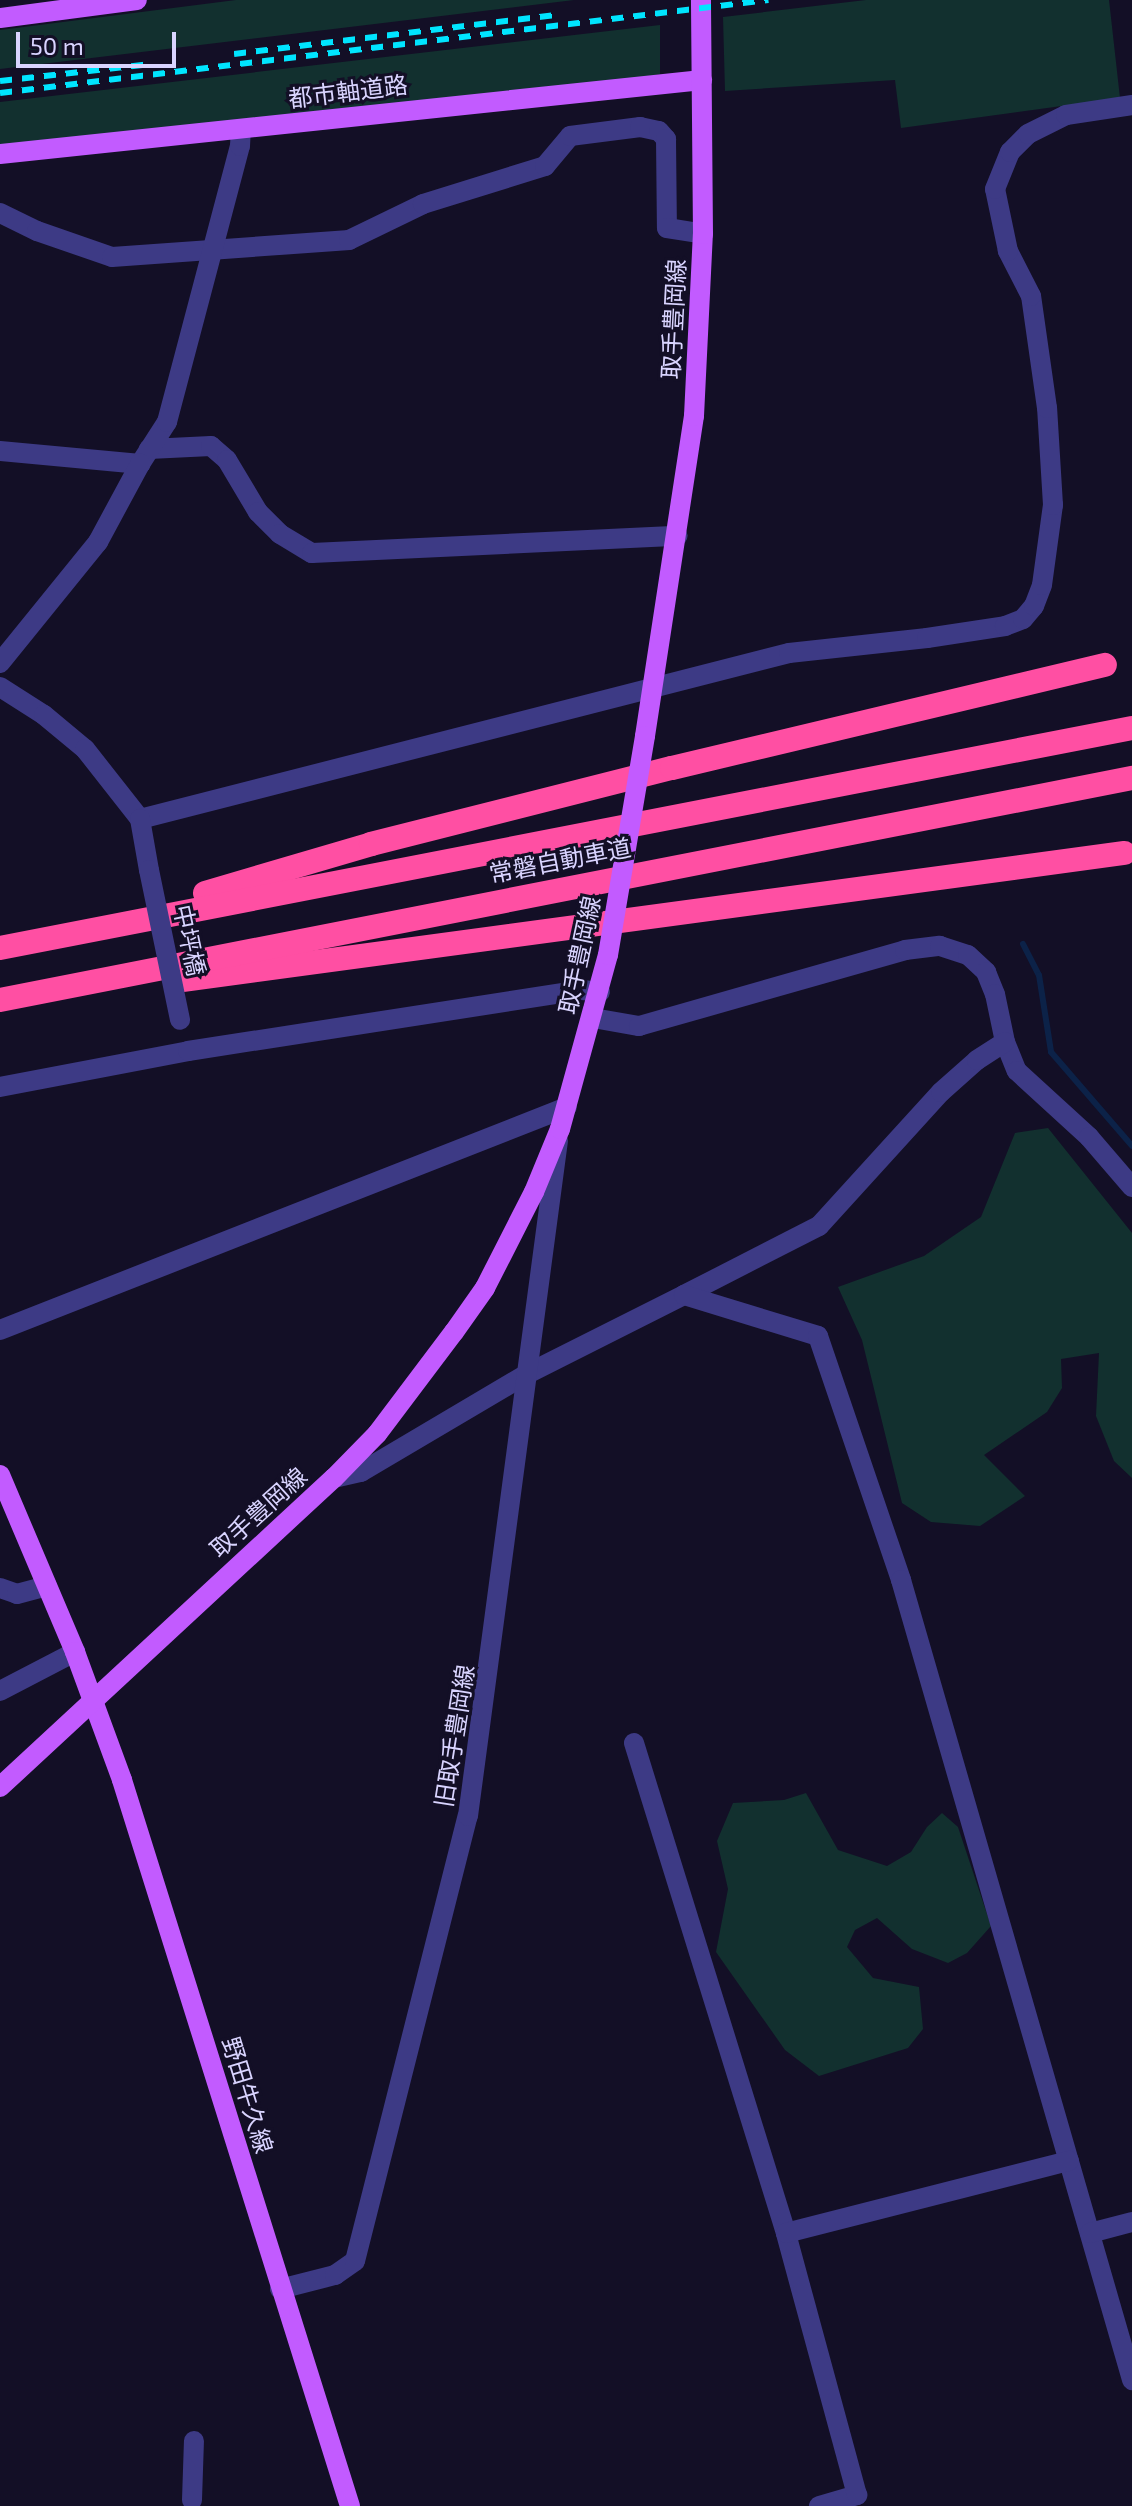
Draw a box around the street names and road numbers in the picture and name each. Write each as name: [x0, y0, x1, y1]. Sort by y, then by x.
street label: 都市軸道路: [287, 69, 409, 113]
street label: 取手豊岡線: [655, 258, 691, 380]
street label: 常磐自動車道: [487, 832, 633, 888]
street label: 取手豊岡線: [552, 893, 606, 1017]
street label: 中坪橋: [168, 902, 212, 978]
street label: 取手豊岡線: [204, 1461, 312, 1563]
street label: 旧取手豊岡線: [429, 1663, 479, 1809]
street label: 野田牛久線: [217, 2033, 279, 2157]

